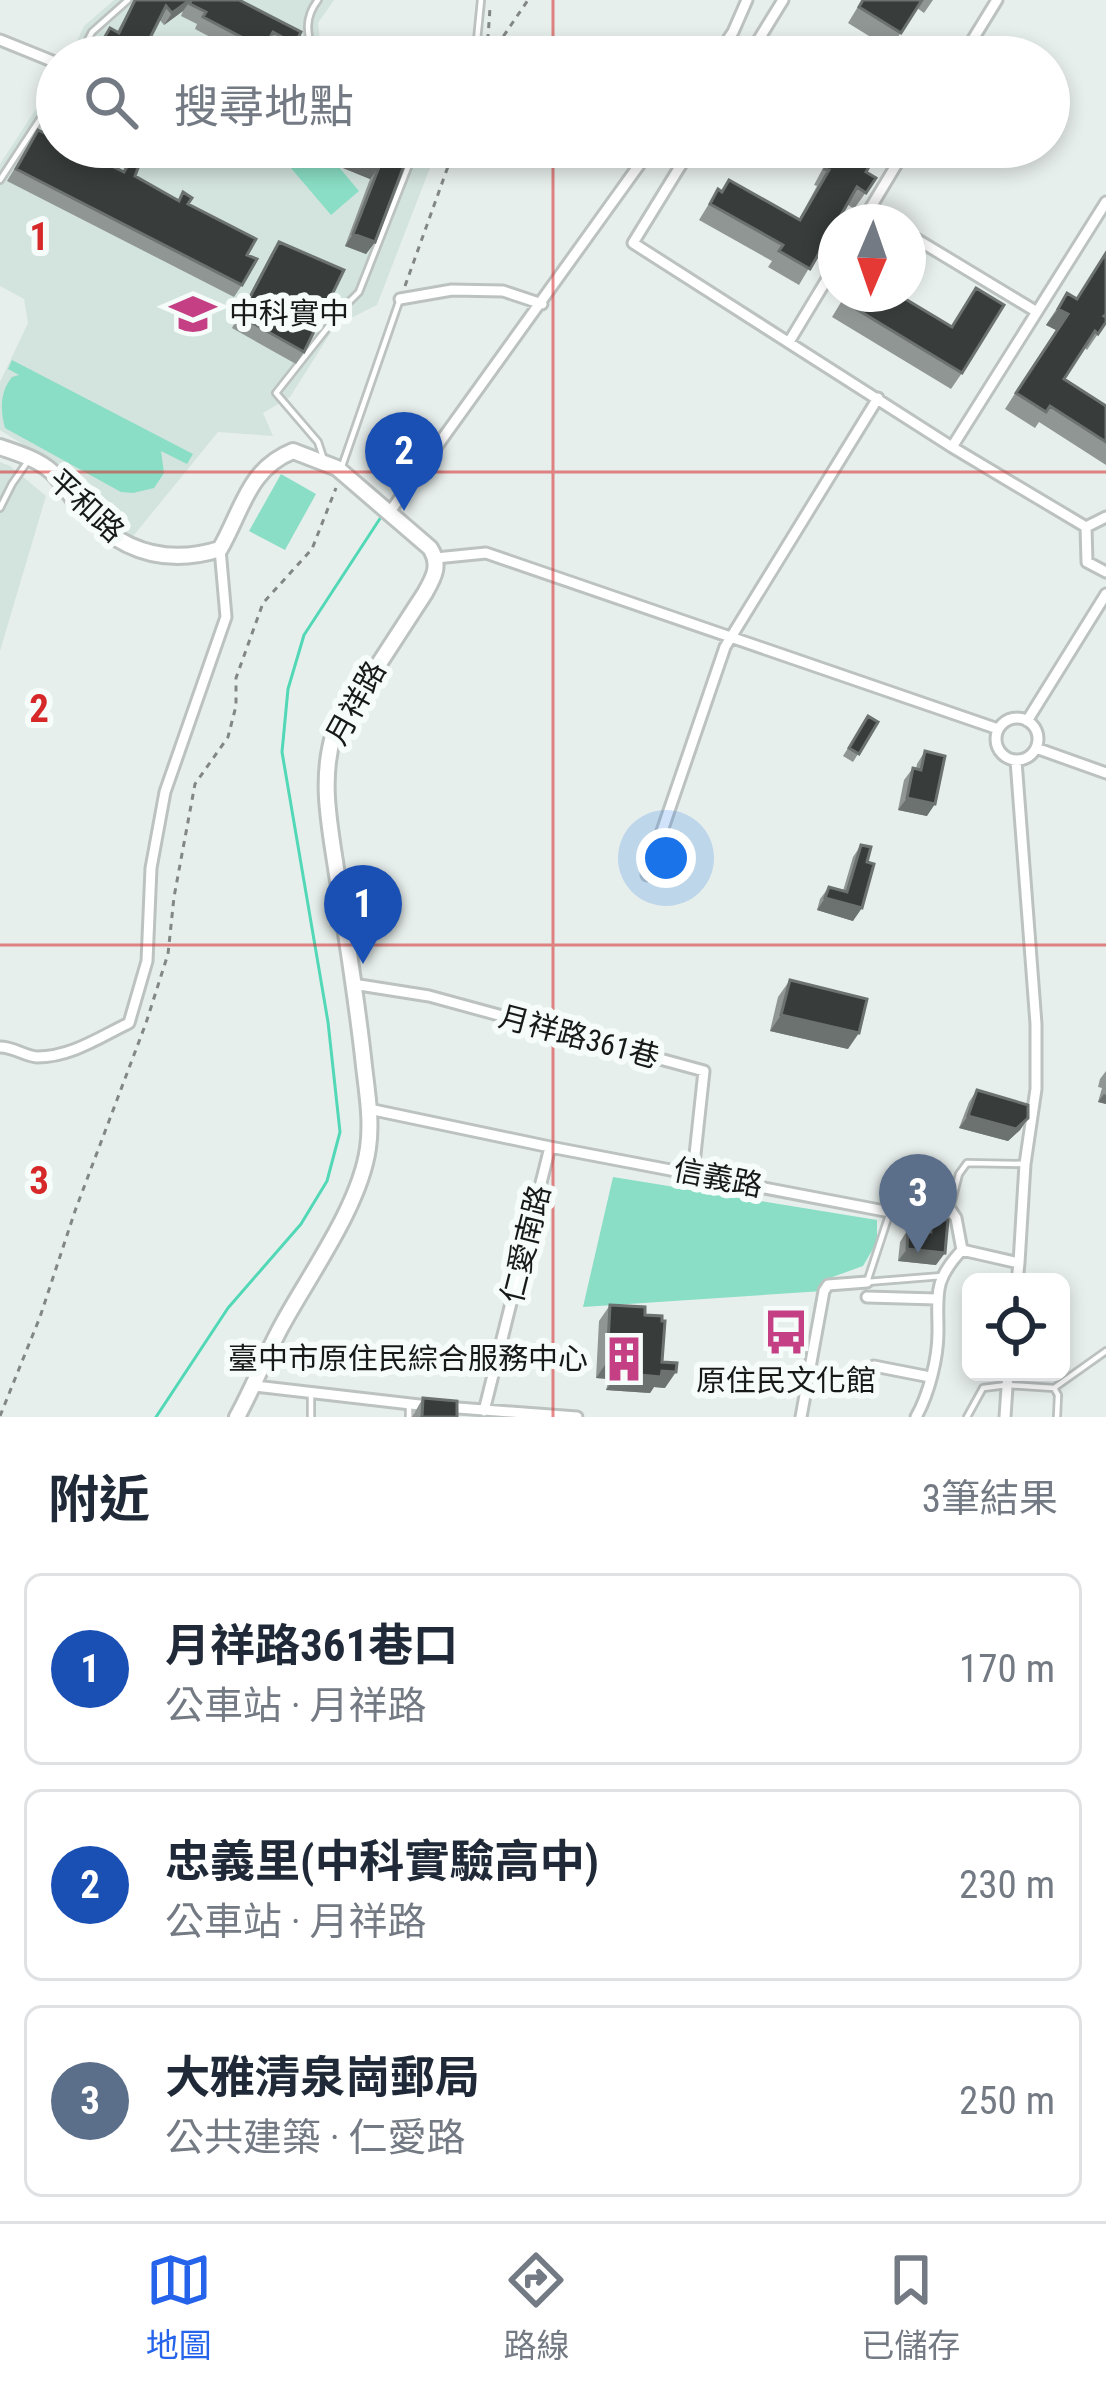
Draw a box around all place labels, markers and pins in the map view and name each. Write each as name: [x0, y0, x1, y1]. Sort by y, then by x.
school or university icon: 中科實中: [168, 289, 218, 339]
place label: 中科實中: [229, 296, 349, 331]
pin: 2: [365, 412, 443, 511]
pin: 1: [324, 865, 402, 964]
pin: 3: [879, 1154, 957, 1253]
bus stop icon: 原住民文化館: [761, 1307, 811, 1357]
building icon: 臺中市原住民綜合服務中心: [599, 1334, 649, 1384]
place label: 臺中市原住民綜合服務中心: [228, 1341, 588, 1376]
place label: 原住民文化館: [696, 1363, 876, 1398]

